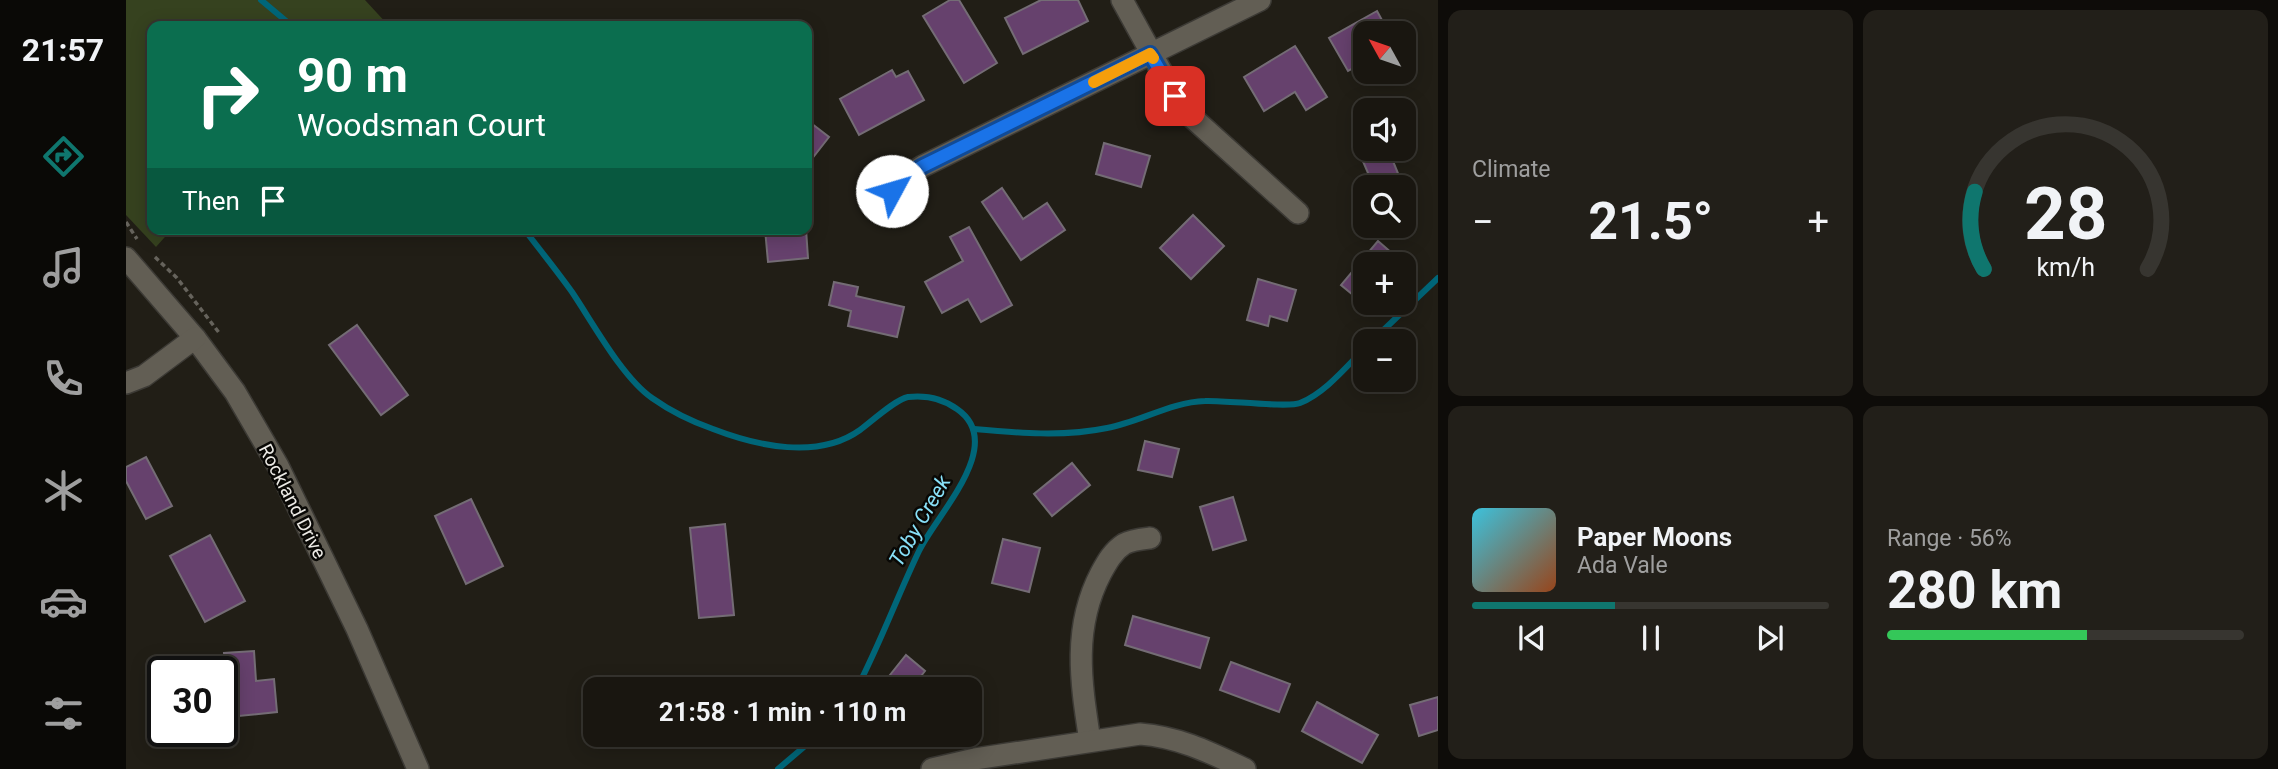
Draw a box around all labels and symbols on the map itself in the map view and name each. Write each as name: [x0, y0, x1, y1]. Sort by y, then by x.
north arrow: [1353, 21, 1416, 84]
pin: [1145, 66, 1205, 126]
position arrow: [855, 154, 929, 228]
street label: Rockland Drive: [254, 440, 331, 562]
water label: Toby Creek: [884, 471, 956, 571]
speed limit sign: 30: [147, 656, 238, 747]

